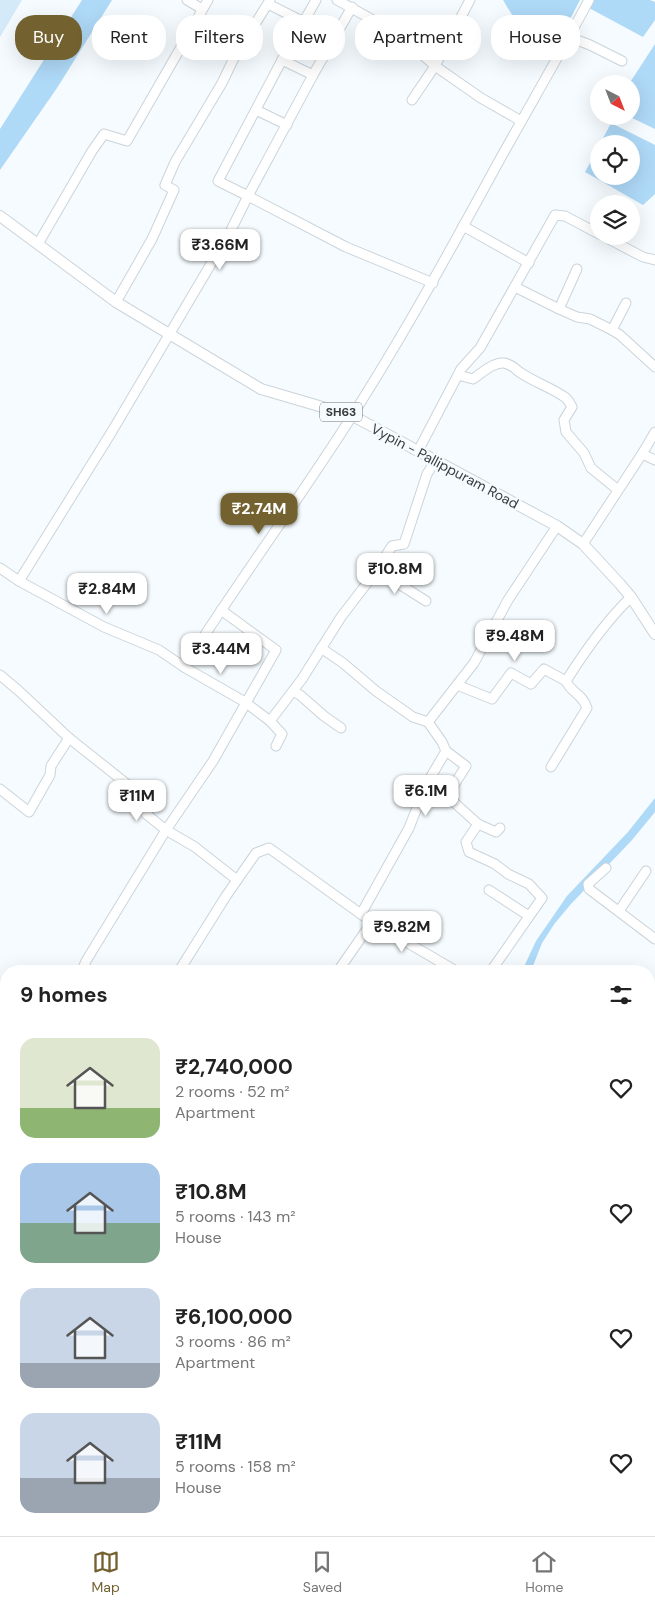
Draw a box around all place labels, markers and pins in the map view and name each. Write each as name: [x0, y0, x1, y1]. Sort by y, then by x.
pin: ₹3.66M: [179, 228, 261, 271]
pin: ₹2.74M: [218, 492, 300, 535]
pin: ₹10.8M: [354, 552, 436, 595]
pin: ₹2.84M: [66, 572, 148, 615]
pin: ₹9.48M: [474, 620, 556, 662]
pin: ₹3.44M: [180, 632, 262, 675]
pin: ₹6.1M: [391, 774, 461, 817]
pin: ₹11M: [107, 780, 167, 822]
pin: ₹9.82M: [361, 910, 443, 953]

